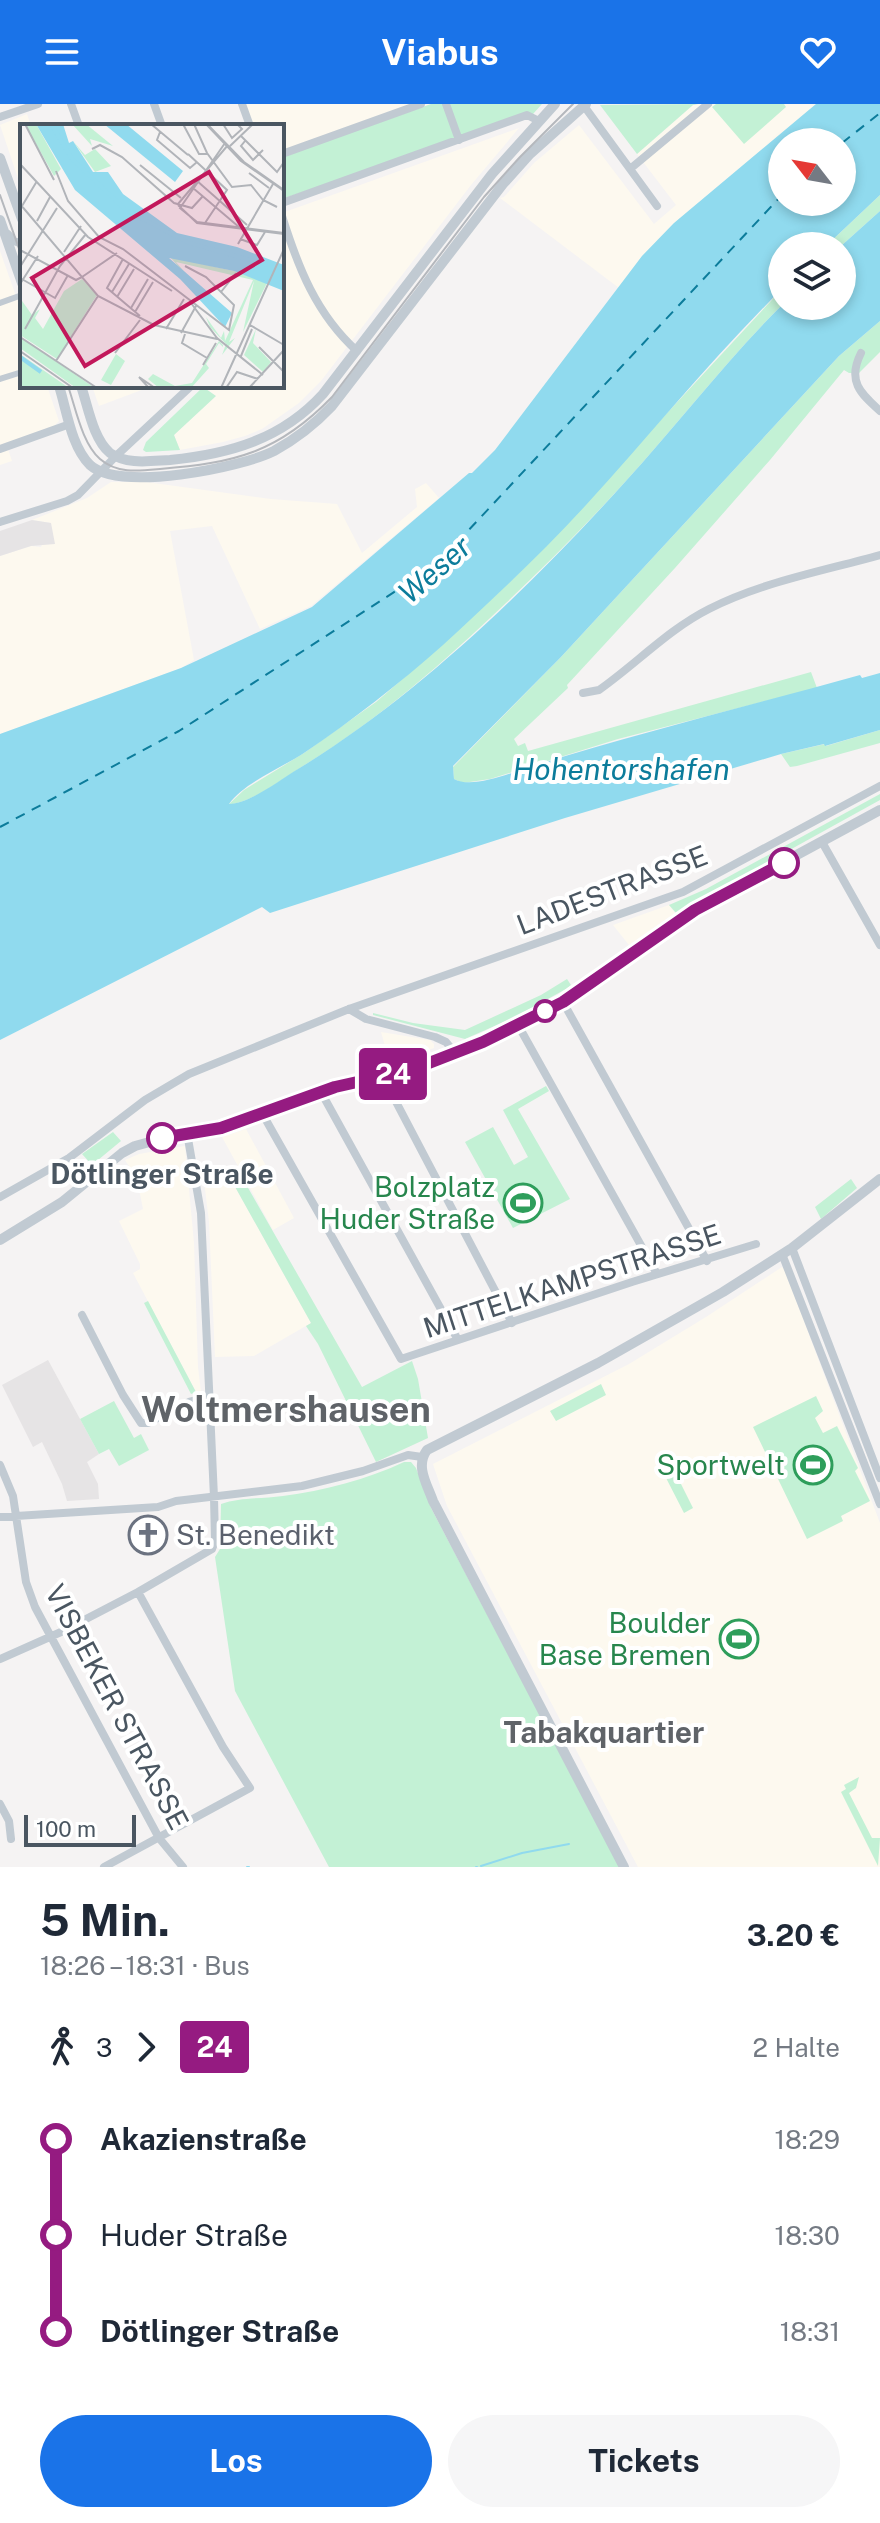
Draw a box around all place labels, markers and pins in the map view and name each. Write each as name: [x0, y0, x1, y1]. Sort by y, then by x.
unlabelled marker: [769, 848, 799, 878]
unlabelled marker: [534, 1000, 556, 1022]
marker: Dötlinger Straße: [147, 1123, 177, 1153]
place label: Dötlinger Straße: [50, 1157, 274, 1190]
place label: Bolzplatz Huder Straße: [320, 1170, 495, 1235]
sports icon: Bolzplatz Huder Straße: [502, 1182, 544, 1224]
sports icon: Sportwelt: [792, 1444, 834, 1486]
place label: Sportwelt: [657, 1448, 785, 1481]
church icon: St. Benedikt: [127, 1514, 169, 1556]
place label: St. Benedikt: [176, 1518, 335, 1551]
place label: Boulder Base Bremen: [539, 1606, 711, 1671]
sports icon: Boulder Base Bremen: [718, 1618, 760, 1660]

